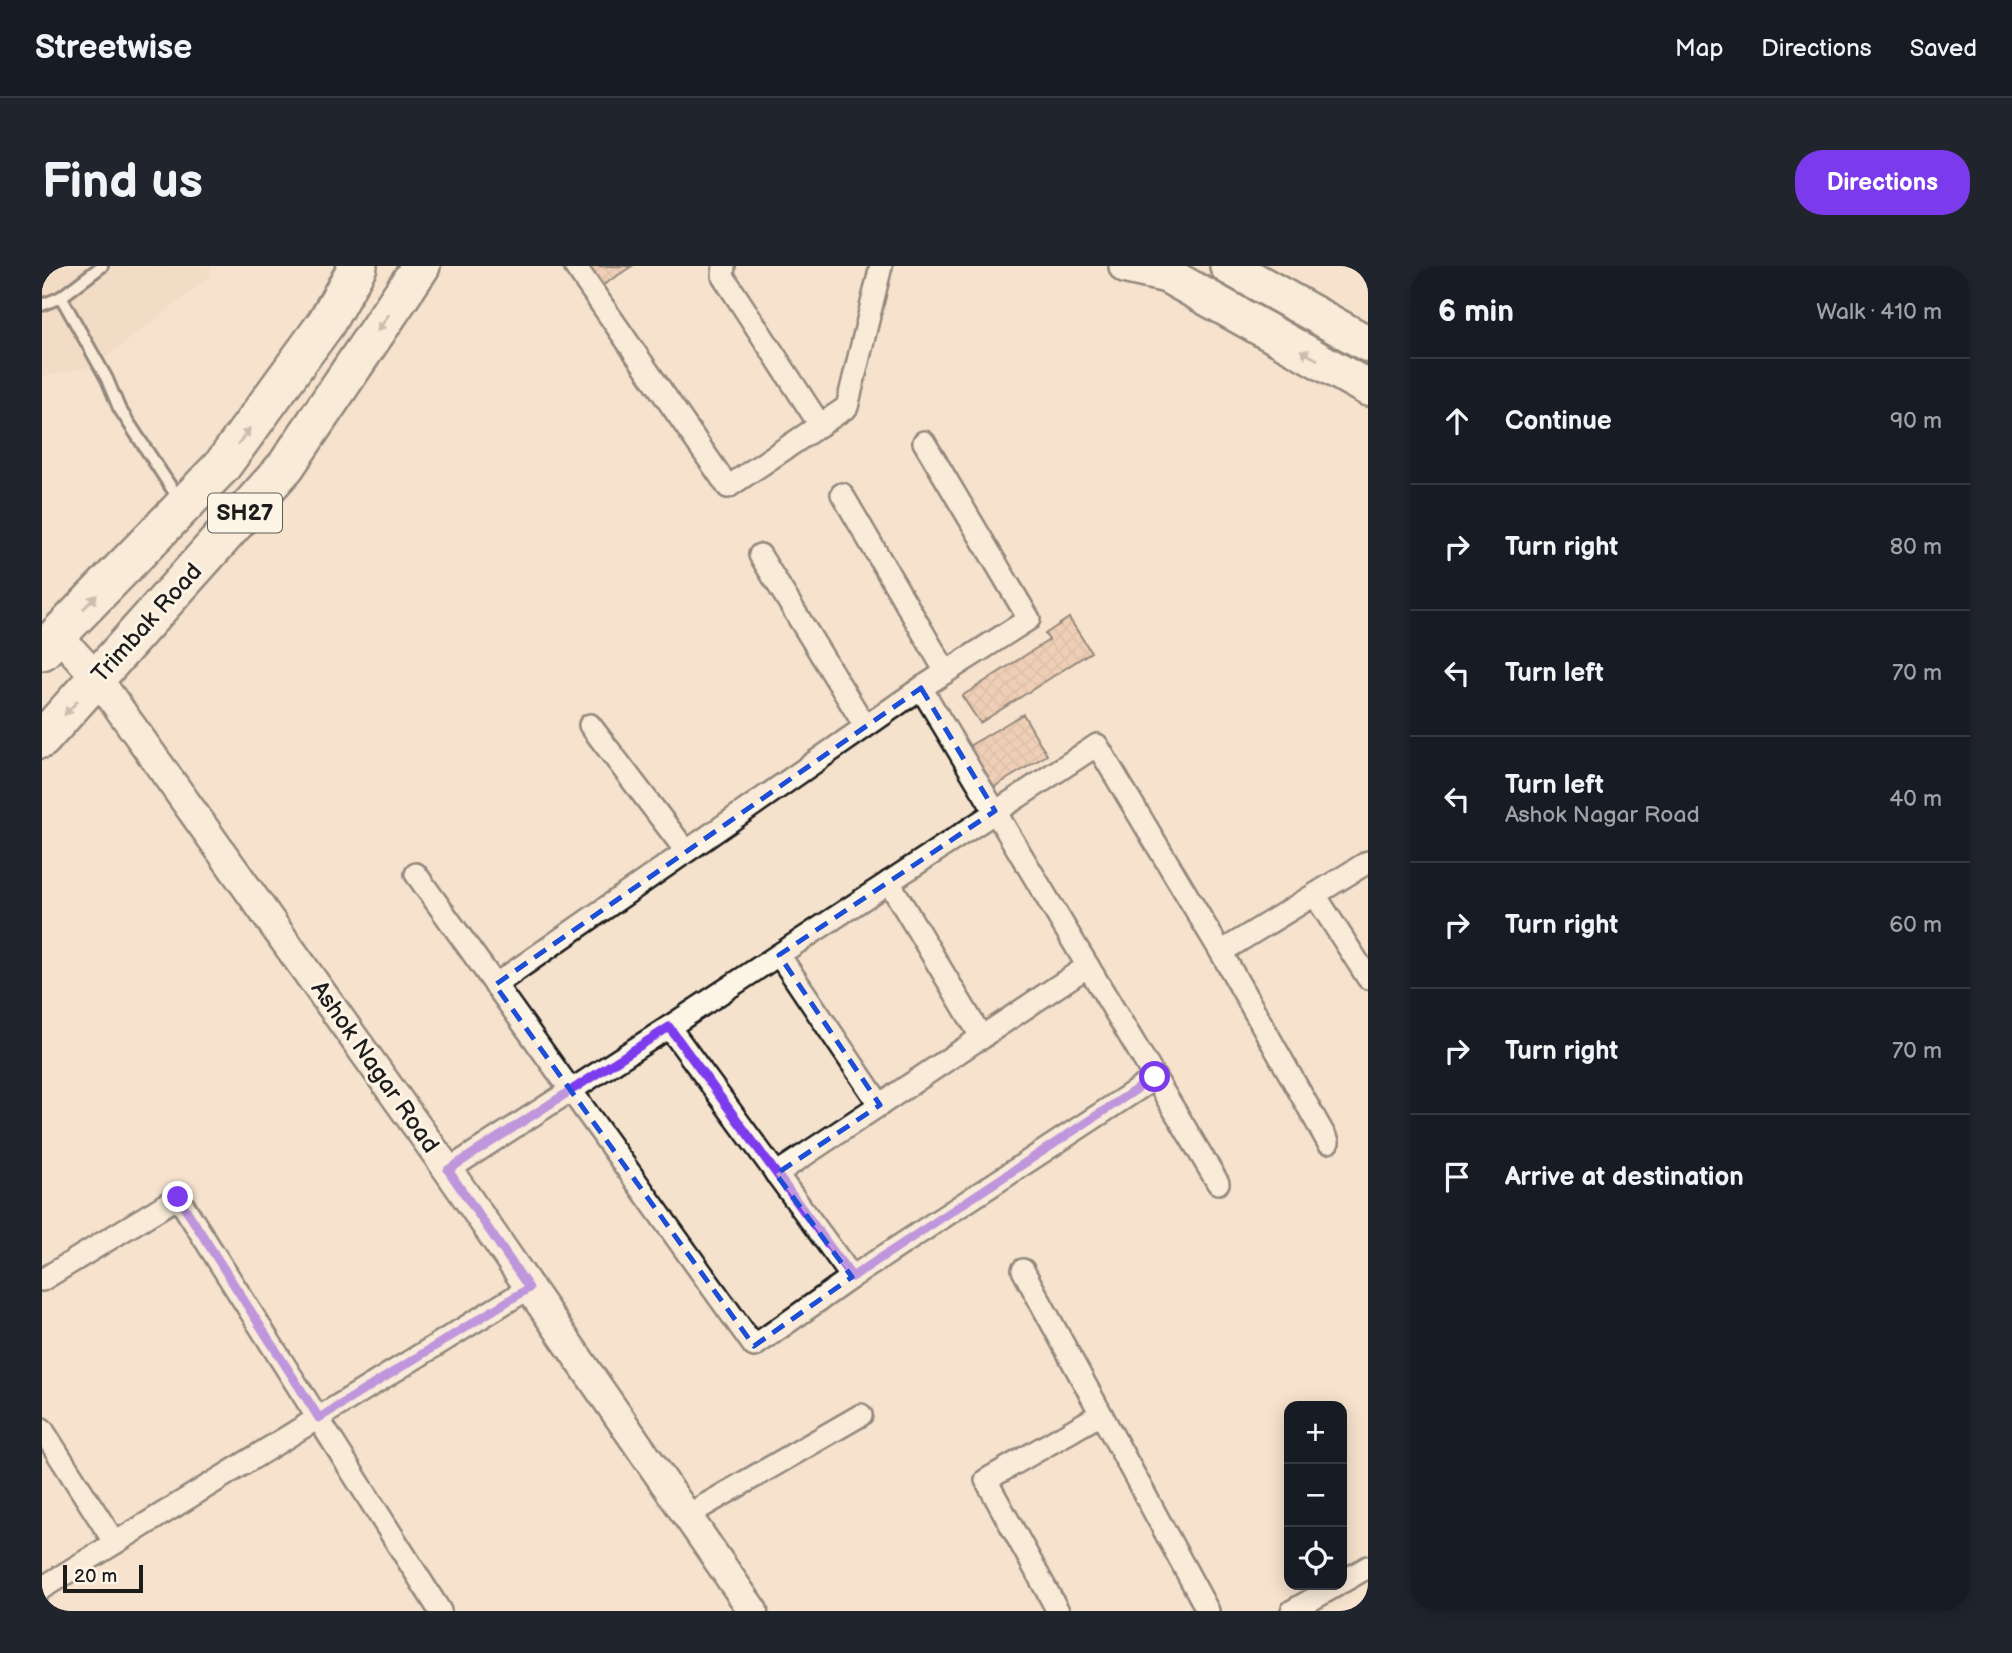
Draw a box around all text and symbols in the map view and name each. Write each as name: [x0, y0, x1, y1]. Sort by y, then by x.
text: Streetwise: [35, 28, 192, 68]
text: Map: [1675, 34, 1723, 63]
text: Directions: [1761, 34, 1872, 63]
text: Saved: [1910, 34, 1977, 63]
button: Directions: [1795, 150, 1970, 215]
text: Find us: [42, 153, 203, 212]
text: 6 min: [1438, 294, 1514, 330]
text: Walk · 410 m: [1816, 298, 1942, 326]
one-way arrow: [377, 313, 390, 332]
one-way arrow: [1299, 349, 1318, 361]
icon: ahead: [1438, 402, 1476, 440]
text: Continue: [1505, 406, 1612, 437]
text: 90 m: [1890, 407, 1942, 435]
one-way arrow: [237, 427, 251, 445]
road number: SH27: [208, 494, 282, 532]
icon: right: [1438, 528, 1476, 566]
text: Turn right: [1505, 532, 1618, 563]
text: 80 m: [1890, 533, 1942, 561]
street label: Trimbak Road: [86, 557, 208, 689]
one-way arrow: [81, 594, 97, 611]
icon: left: [1438, 654, 1476, 692]
text: Turn left: [1505, 658, 1604, 689]
text: 70 m: [1892, 659, 1942, 687]
one-way arrow: [63, 699, 79, 716]
text: Turn left: [1505, 770, 1604, 801]
icon: left: [1438, 780, 1476, 818]
text: 40 m: [1889, 785, 1942, 813]
text: Ashok Nagar Road: [1505, 801, 1700, 829]
icon: right: [1438, 906, 1476, 944]
text: Turn right: [1505, 910, 1618, 941]
text: 60 m: [1889, 911, 1942, 939]
street label: Ashok Nagar Road: [305, 976, 445, 1158]
icon: right: [1438, 1032, 1476, 1070]
text: Turn right: [1505, 1036, 1618, 1067]
text: 70 m: [1892, 1037, 1942, 1065]
route start: [1139, 1061, 1170, 1092]
icon: arrive: [1438, 1158, 1476, 1196]
text: Arrive at destination: [1505, 1162, 1744, 1193]
route end: [162, 1181, 193, 1212]
map controls: [1284, 1401, 1347, 1590]
button: +: [1284, 1401, 1347, 1464]
button: −: [1284, 1464, 1347, 1527]
button: locate: [1284, 1527, 1347, 1590]
scale bar: [63, 1562, 144, 1594]
text: 20 m: [74, 1565, 117, 1588]

